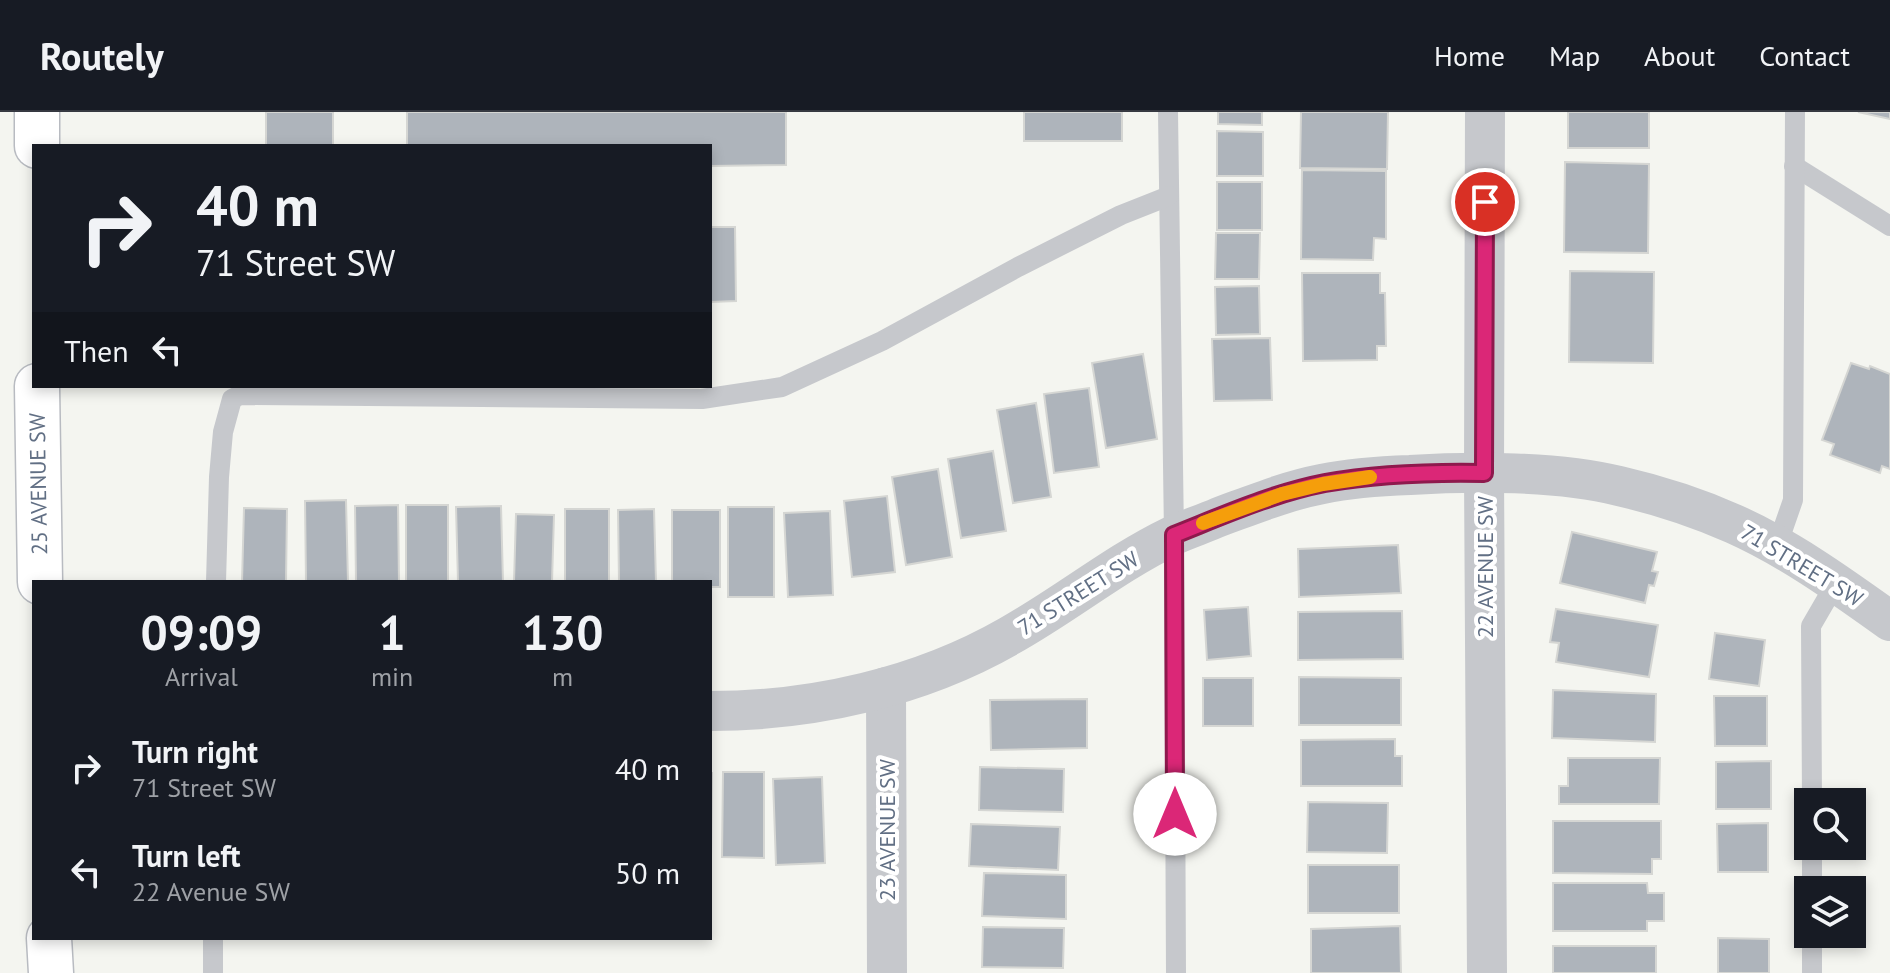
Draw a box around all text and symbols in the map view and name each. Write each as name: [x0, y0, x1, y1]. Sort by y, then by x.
text: Routely: [40, 31, 164, 80]
text: Home: [1434, 37, 1505, 74]
text: Map: [1549, 37, 1600, 74]
text: About: [1644, 37, 1715, 74]
text: Contact: [1759, 37, 1850, 74]
pin: [1451, 168, 1519, 236]
text: 40 m: [196, 169, 319, 241]
icon: right: [64, 176, 168, 280]
icon: arrive: [1463, 180, 1507, 224]
text: 71 Street SW: [196, 239, 395, 286]
icon: left: [145, 328, 189, 372]
text: Then: [64, 331, 129, 370]
street label: 25 AVENUE SW: [23, 412, 53, 555]
street label: 22 AVENUE SW: [1471, 495, 1499, 638]
street label: 71 STREET SW: [1736, 518, 1869, 613]
street label: 71 STREET SW: [1012, 544, 1144, 641]
text: 09:09: [141, 601, 262, 663]
text: 1: [378, 601, 406, 663]
text: 130: [522, 601, 603, 663]
text: Arrival: [165, 660, 238, 693]
text: min: [371, 660, 413, 693]
text: m: [552, 660, 573, 693]
text: Turn right: [132, 732, 258, 771]
icon: right: [64, 746, 108, 790]
text: 40 m: [615, 749, 680, 788]
street label: 23 AVENUE SW: [873, 758, 901, 901]
text: 71 Street SW: [132, 771, 276, 804]
position arrow: [1133, 772, 1217, 856]
map controls: [1794, 788, 1866, 948]
button: search: [1794, 788, 1866, 860]
text: Turn left: [132, 836, 240, 875]
icon: left: [64, 850, 108, 894]
text: 50 m: [615, 853, 680, 892]
text: 22 Avenue SW: [132, 875, 290, 908]
button: layers: [1794, 876, 1866, 948]

